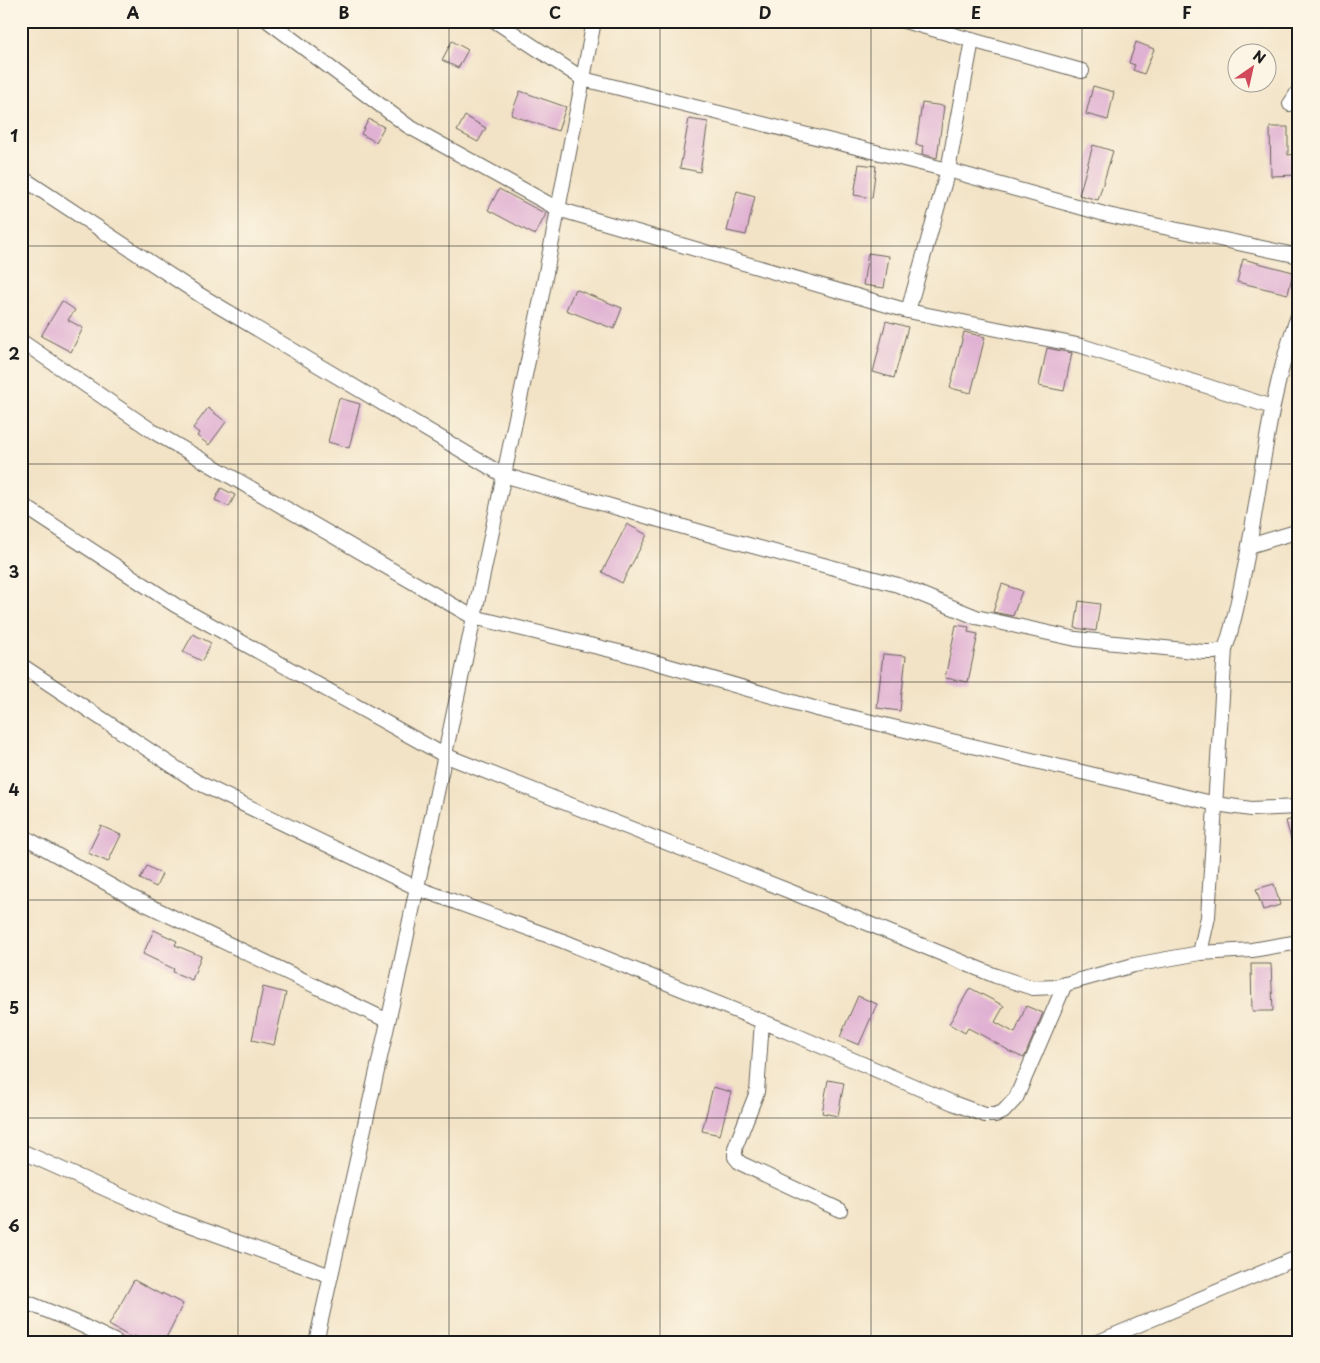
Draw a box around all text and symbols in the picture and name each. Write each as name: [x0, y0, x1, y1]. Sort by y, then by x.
text: A: [127, 0, 140, 24]
text: B: [339, 0, 350, 24]
text: C: [549, 0, 561, 24]
text: D: [759, 0, 771, 24]
text: E: [971, 0, 981, 24]
text: F: [1182, 0, 1192, 24]
north arrow: [1228, 42, 1278, 92]
text: N: [1249, 45, 1270, 69]
text: 1: [10, 123, 18, 147]
text: 2: [8, 341, 20, 365]
text: 3: [9, 559, 19, 583]
text: 4: [9, 777, 20, 801]
text: 5: [9, 995, 19, 1019]
text: 6: [8, 1213, 20, 1237]

